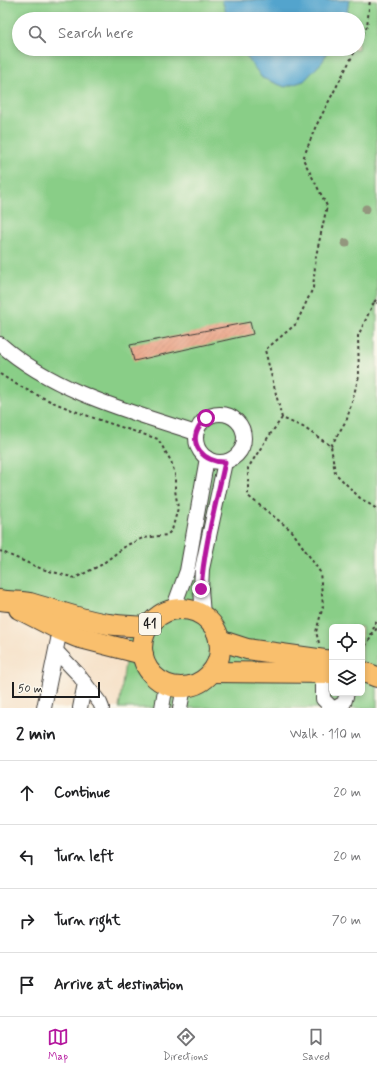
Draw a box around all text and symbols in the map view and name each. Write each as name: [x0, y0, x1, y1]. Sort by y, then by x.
search box: [12, 12, 365, 56]
icon: search: [26, 23, 48, 45]
text: Search here: [58, 24, 134, 44]
route start: [197, 409, 215, 427]
route end: [192, 580, 210, 598]
road number: 41: [139, 613, 161, 635]
map controls: [329, 624, 365, 696]
button: locate: [329, 624, 365, 660]
button: layers: [329, 660, 365, 696]
scale bar: [12, 680, 100, 699]
text: 50 m: [18, 682, 43, 696]
text: 2 min: [16, 723, 56, 745]
text: Walk · 110 m: [290, 726, 361, 743]
icon: ahead: [16, 782, 38, 804]
text: Continue: [54, 783, 110, 803]
text: 20 m: [333, 784, 361, 801]
icon: left: [16, 846, 38, 868]
text: Turn left: [54, 847, 114, 867]
text: 20 m: [333, 848, 361, 865]
icon: right: [16, 910, 38, 932]
text: Turn right: [54, 911, 121, 931]
text: 70 m: [332, 912, 361, 929]
icon: arrive: [16, 974, 38, 996]
text: Arrive at destination: [54, 975, 183, 995]
tab: Map: [47, 1026, 69, 1064]
tab: Directions: [163, 1026, 208, 1064]
tab: Saved: [302, 1026, 330, 1064]

